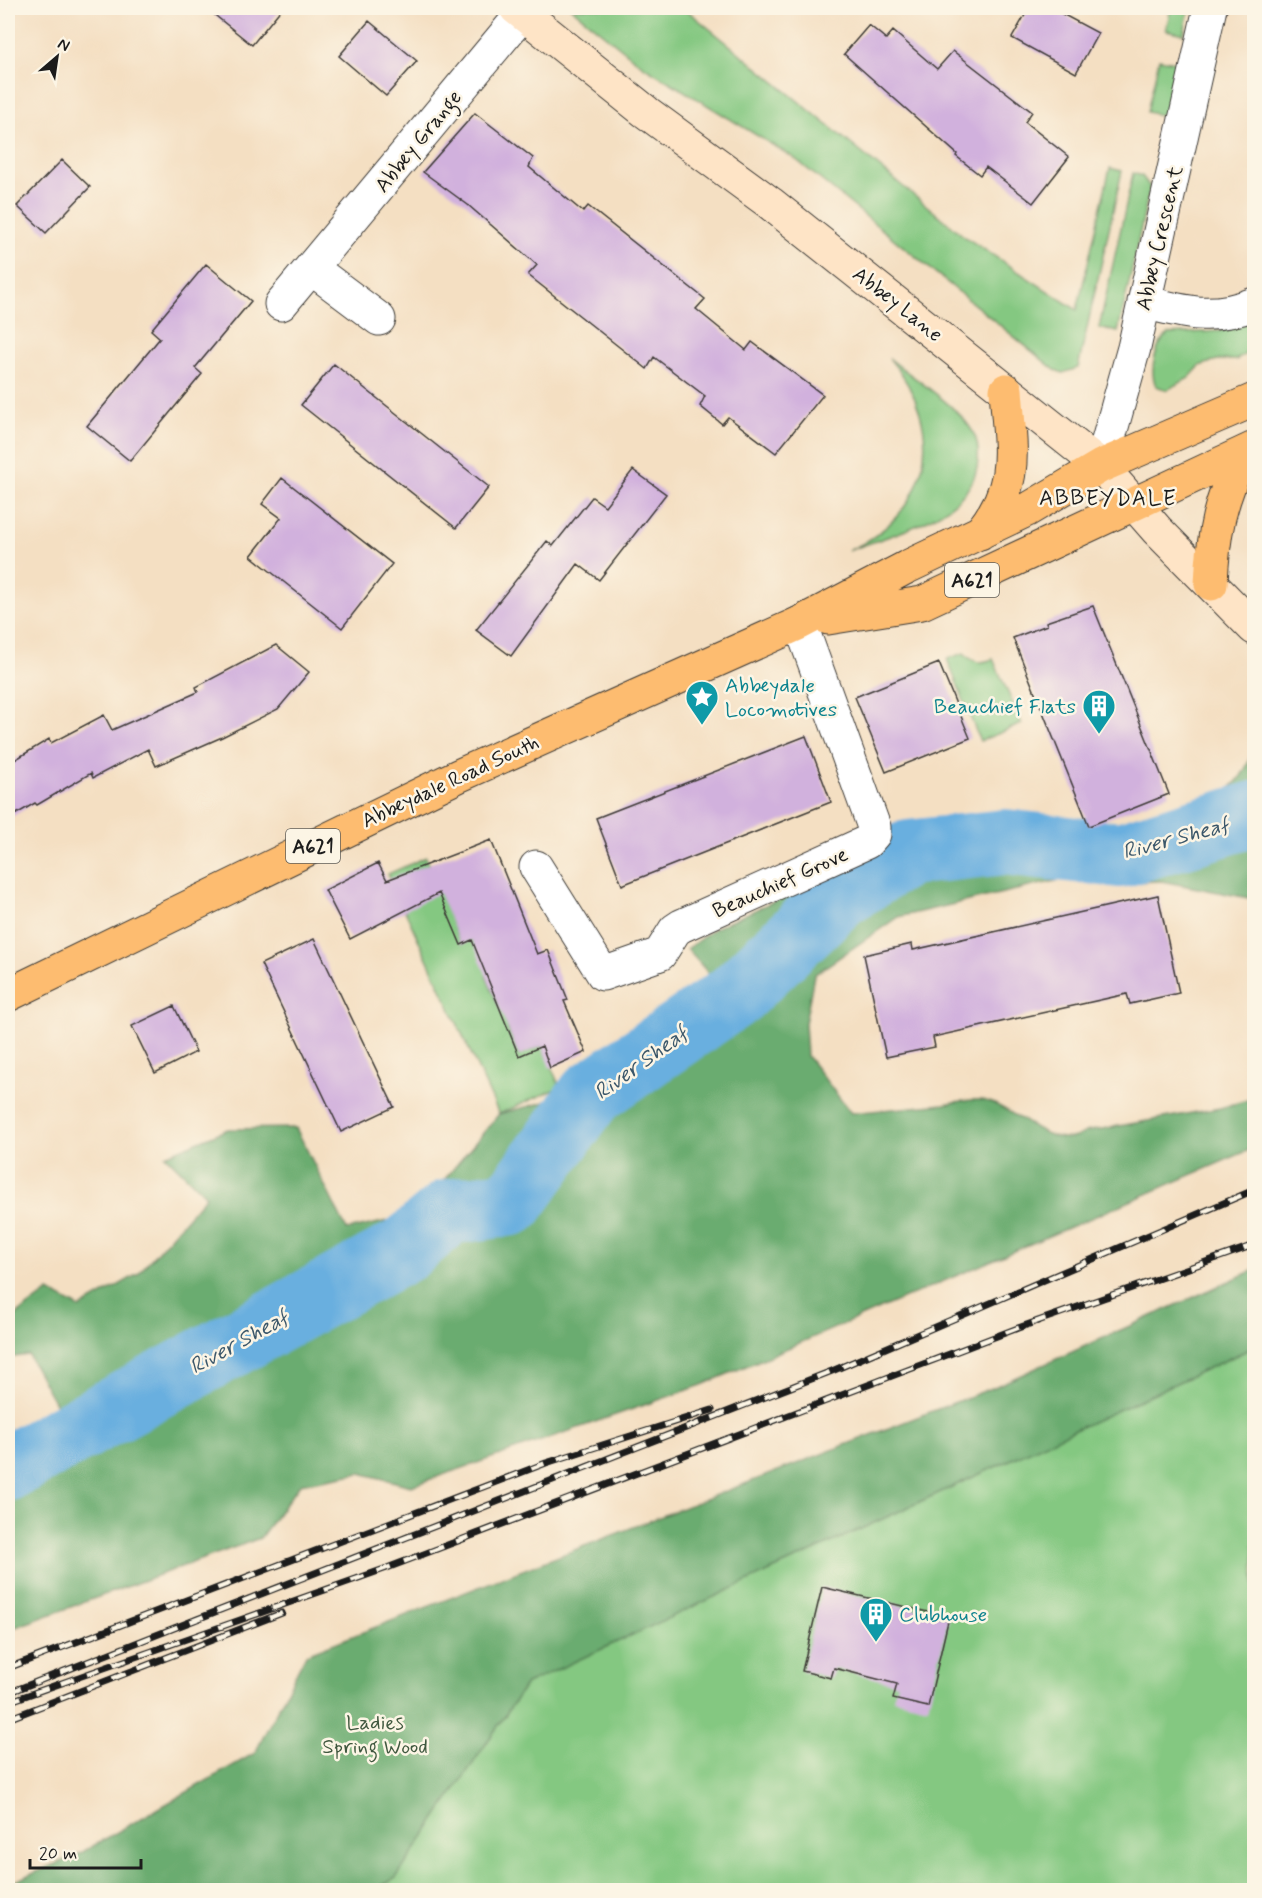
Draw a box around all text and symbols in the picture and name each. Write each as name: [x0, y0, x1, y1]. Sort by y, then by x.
north arrow: [27, 27, 87, 87]
text: N: [54, 33, 73, 57]
street label: Abbey Grange: [369, 85, 470, 200]
street label: Abbey Crescent: [1130, 163, 1190, 313]
street label: Abbey Lane: [846, 261, 948, 349]
district label: ABBEYDALE: [1039, 485, 1177, 513]
road number: A621: [945, 563, 999, 597]
place label: Abbeydale Locomotives: [725, 672, 837, 724]
place icon: Abbeydale Locomotives: [684, 679, 720, 726]
building icon: Beauchief Flats: [1081, 688, 1117, 735]
place label: Beauchief Flats: [934, 693, 1076, 721]
street label: Abbeydale Road South: [357, 729, 544, 835]
water label: River Sheaf: [1120, 811, 1234, 866]
road number: A621: [286, 829, 340, 863]
street label: Beauchief Grove: [708, 841, 852, 925]
water label: River Sheaf: [589, 1019, 695, 1107]
water label: River Sheaf: [185, 1303, 295, 1381]
building icon: Clubhouse: [858, 1596, 894, 1643]
place label: Clubhouse: [899, 1601, 987, 1629]
park label: Ladies Spring Wood: [322, 1709, 428, 1763]
scale bar: [30, 1832, 141, 1870]
text: 20 m: [39, 1842, 77, 1866]

